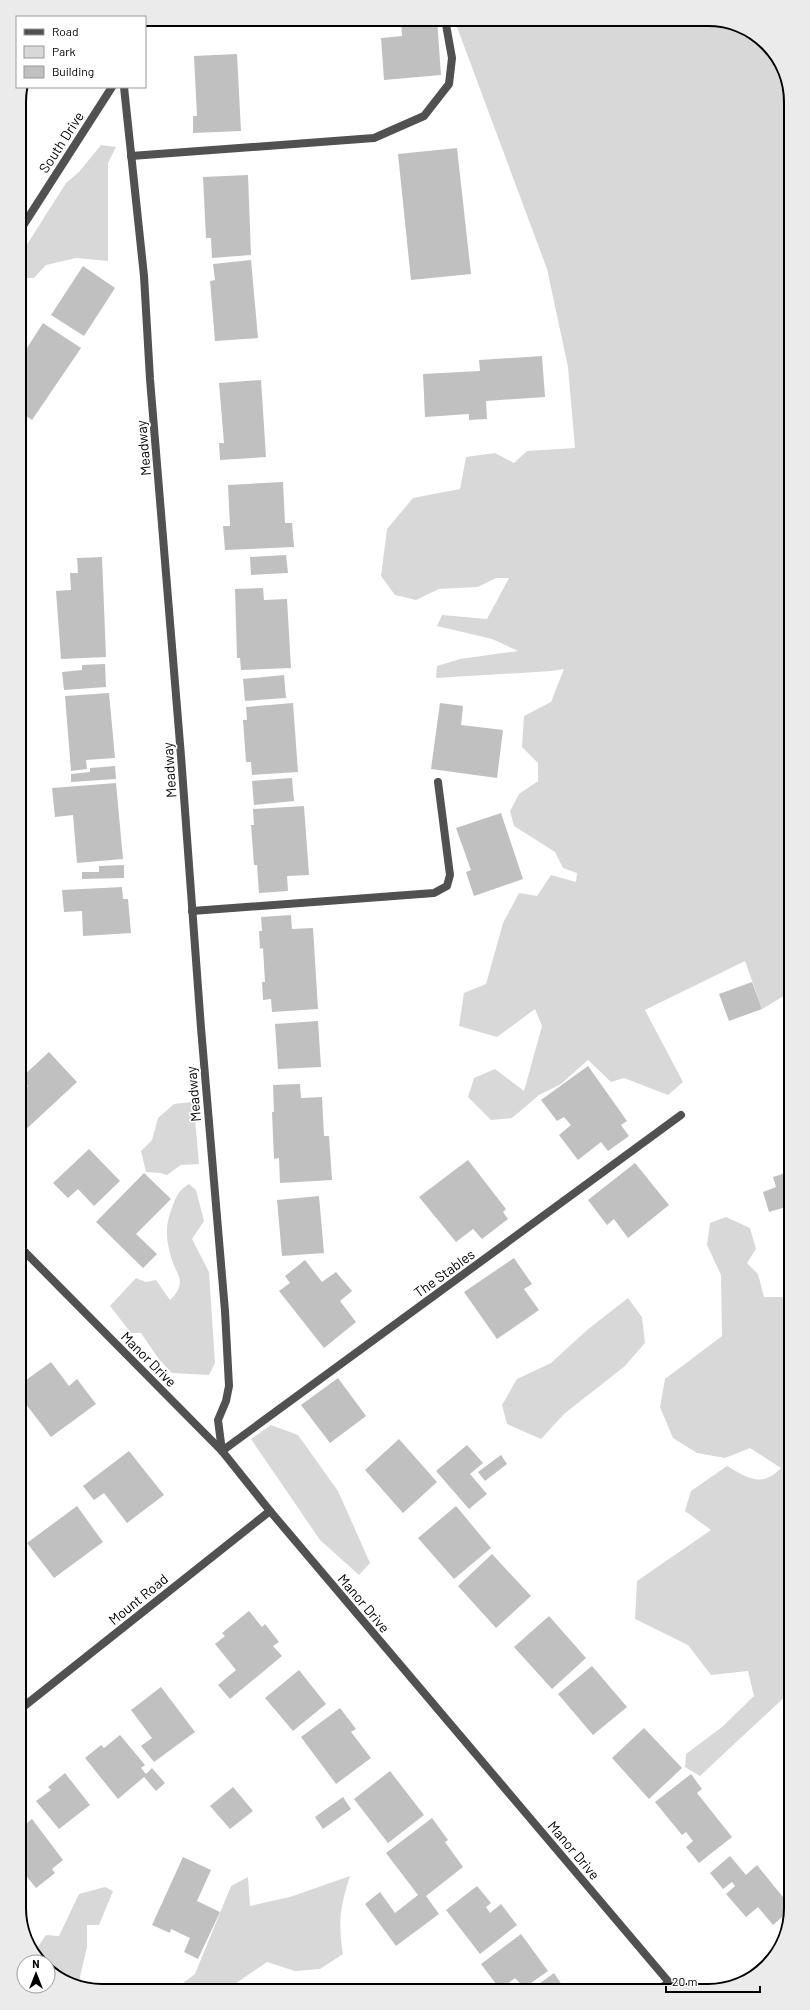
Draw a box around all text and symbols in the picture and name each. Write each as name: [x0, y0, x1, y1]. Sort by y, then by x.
legend: [16, 16, 146, 88]
text: Road: [52, 24, 79, 38]
text: Park: [52, 44, 76, 58]
text: Building: [52, 64, 94, 78]
street label: South Drive: [35, 108, 87, 176]
street label: Meadway: [132, 419, 154, 476]
street label: Meadway: [159, 741, 179, 798]
street label: Meadway: [182, 1065, 204, 1122]
street label: The Stables: [410, 1245, 478, 1301]
street label: Manor Drive: [118, 1328, 180, 1390]
street label: Mount Road: [105, 1570, 171, 1628]
street label: Manor Drive: [335, 1570, 393, 1636]
street label: Manor Drive: [545, 1817, 603, 1883]
north arrow: [16, 1954, 56, 1994]
text: N: [32, 1957, 40, 1970]
scale bar: [666, 1968, 760, 1994]
text: 20 m: [672, 1974, 698, 1988]

